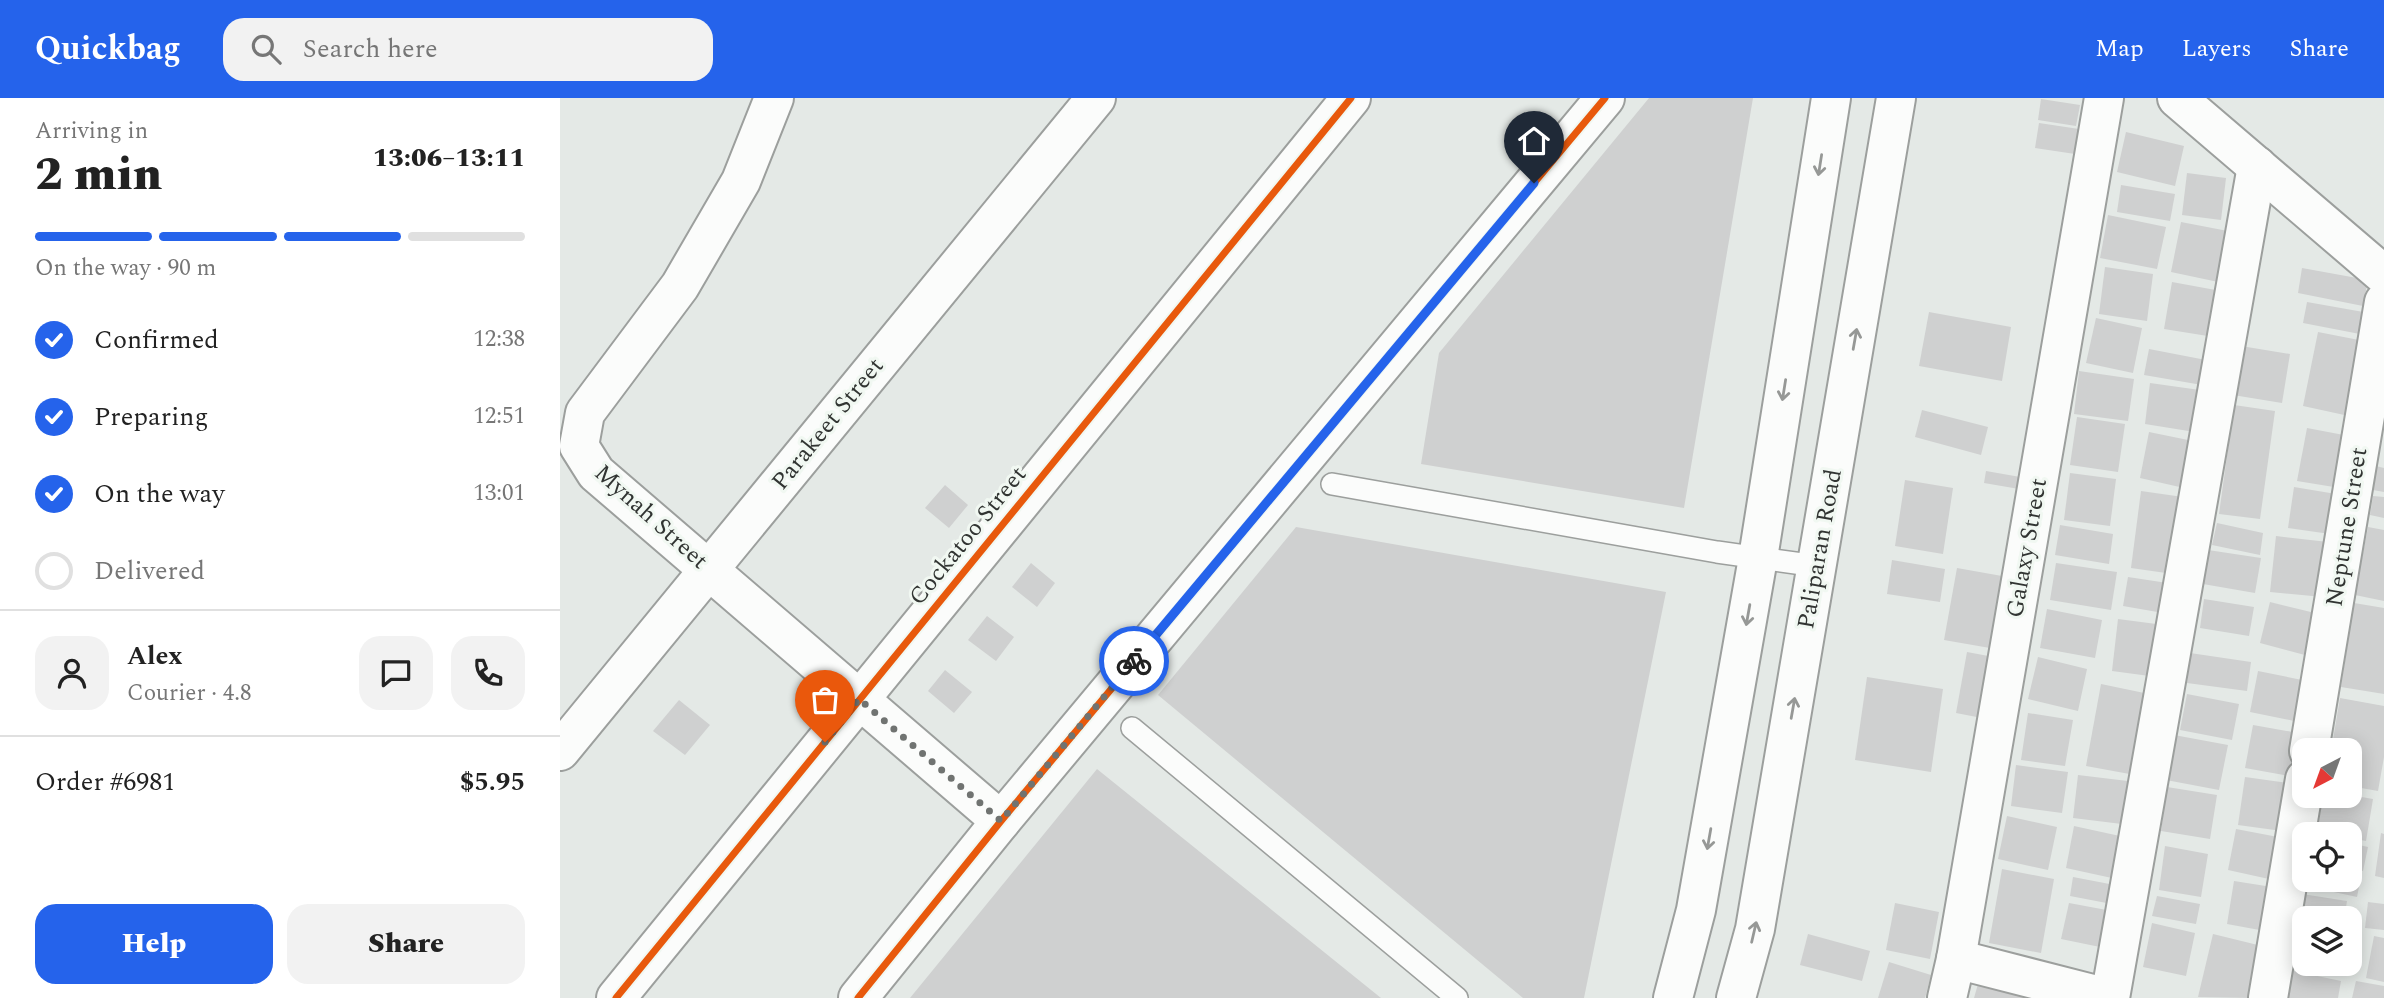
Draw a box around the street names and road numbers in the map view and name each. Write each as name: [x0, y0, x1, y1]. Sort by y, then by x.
street label: Parakeet Street: [763, 350, 893, 498]
street label: Neptune Street: [2317, 445, 2377, 609]
street label: Mynah Street: [586, 456, 716, 578]
street label: Cockatoo Street: [900, 459, 1036, 613]
street label: Paliparan Road: [1788, 466, 1852, 632]
street label: Galaxy Street: [1997, 475, 2057, 621]

